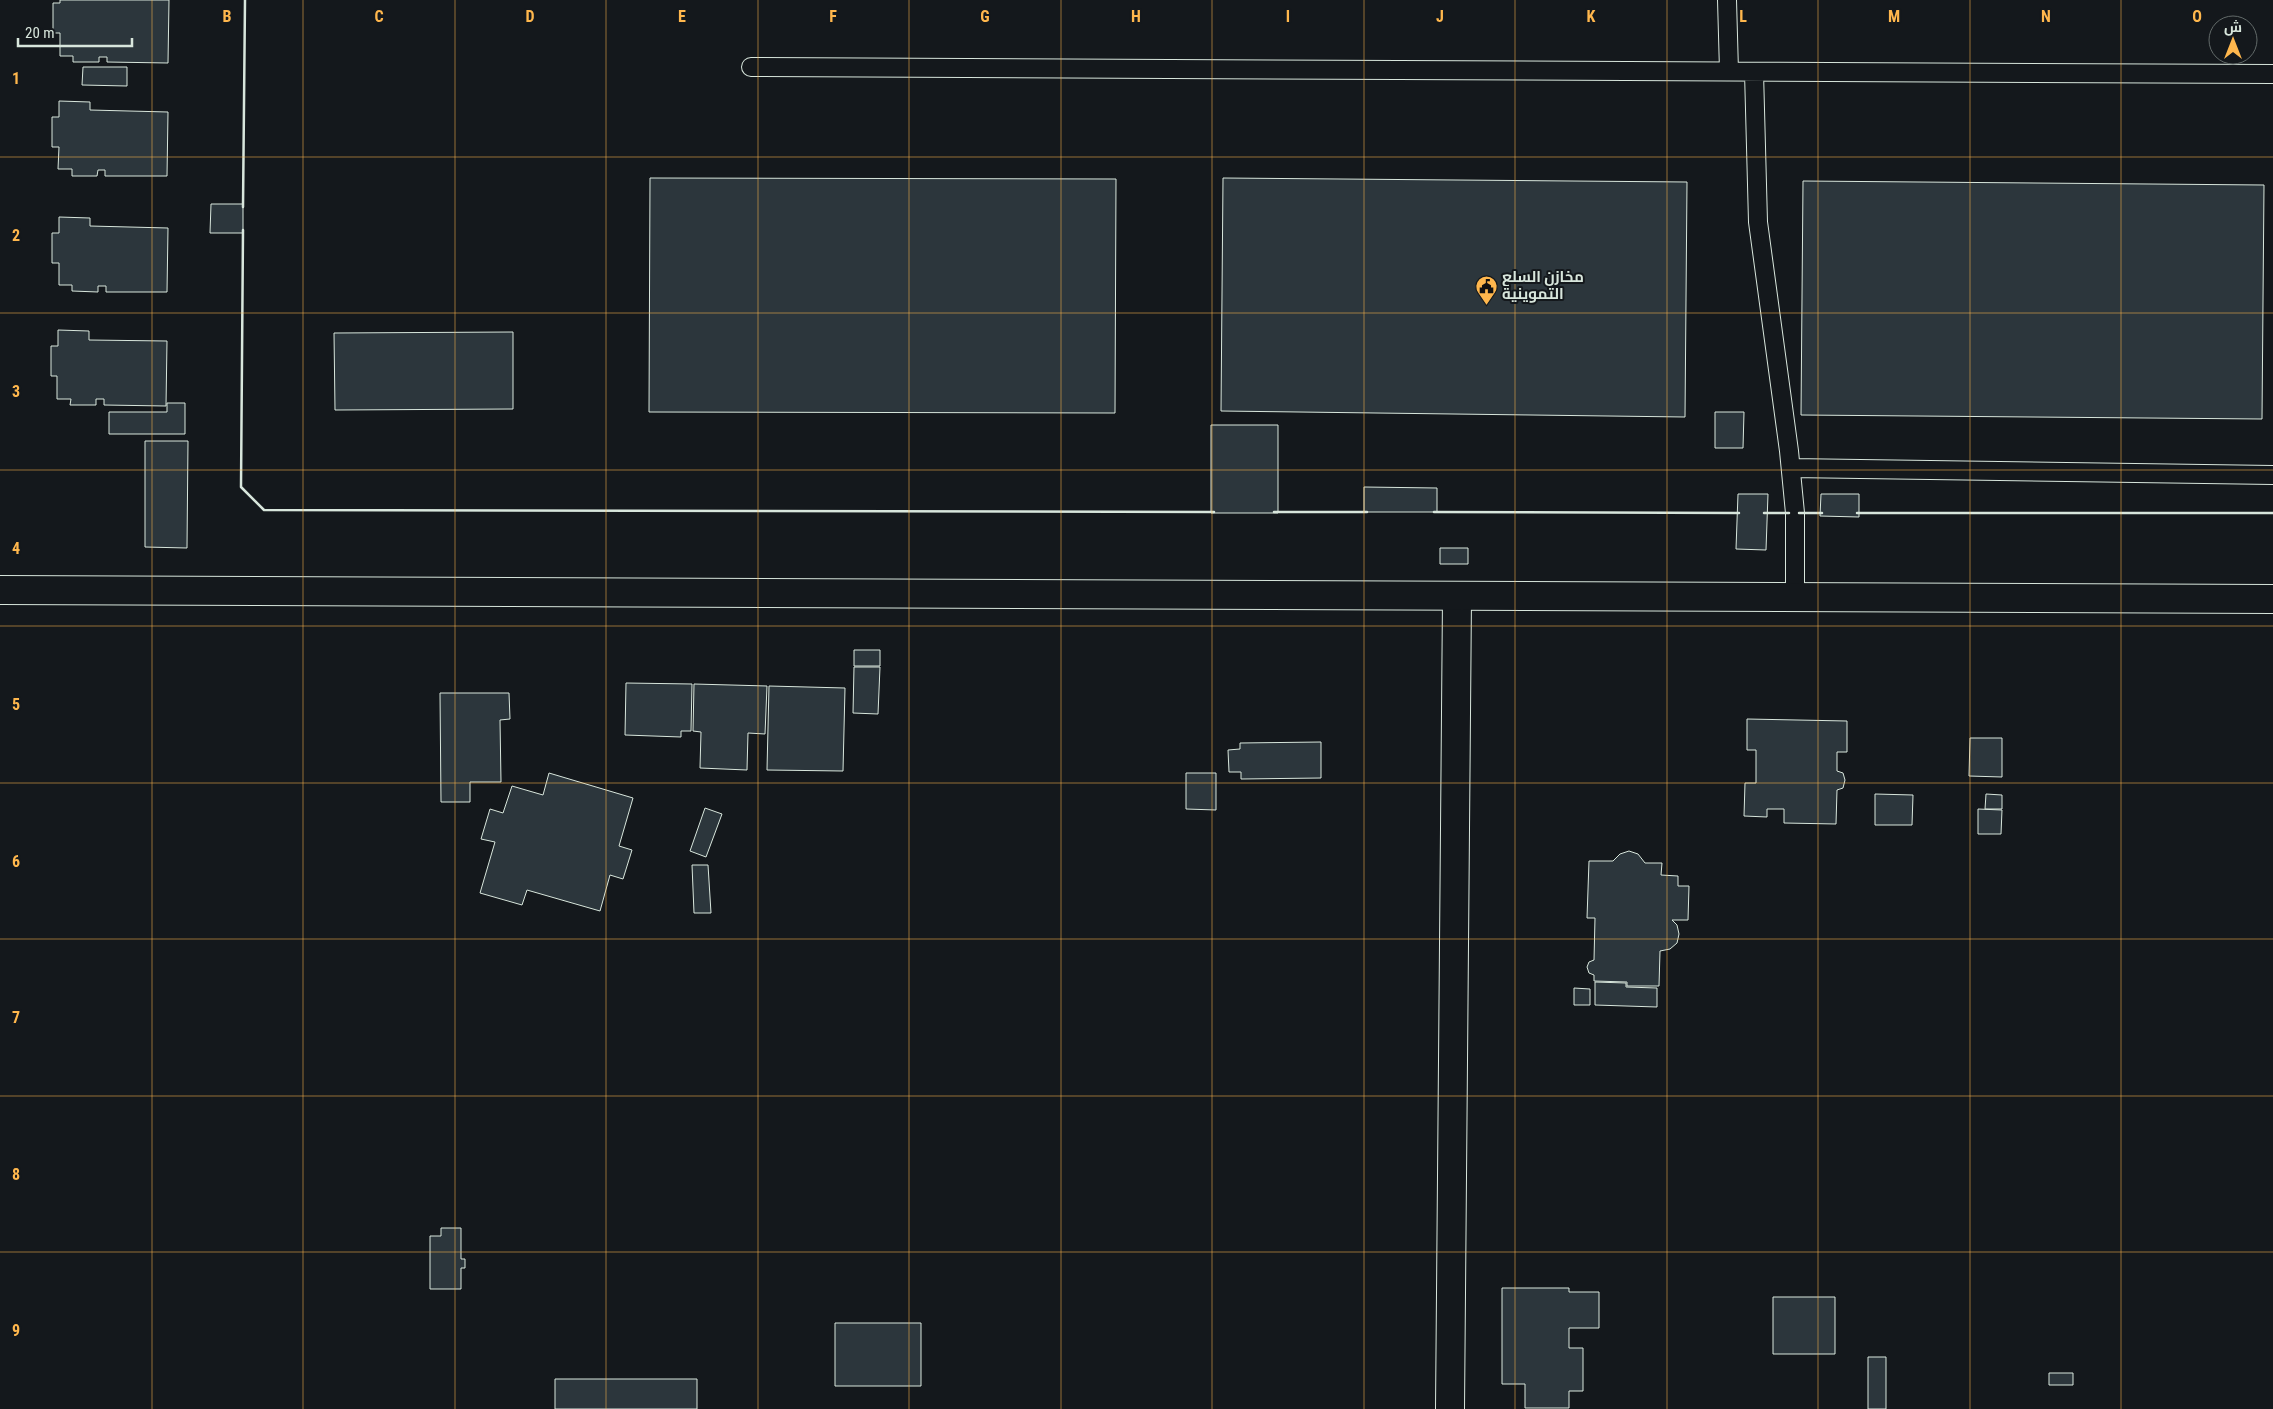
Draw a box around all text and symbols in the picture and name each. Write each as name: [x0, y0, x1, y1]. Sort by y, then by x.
text: B: [223, 7, 232, 26]
text: C: [374, 7, 384, 26]
text: D: [525, 7, 535, 26]
text: E: [678, 7, 686, 26]
text: F: [829, 7, 837, 26]
text: G: [980, 7, 990, 26]
text: H: [1131, 7, 1141, 26]
text: I: [1286, 7, 1290, 26]
text: J: [1436, 7, 1444, 26]
text: K: [1587, 7, 1596, 26]
text: L: [1739, 7, 1747, 26]
text: M: [1888, 7, 1900, 26]
text: N: [2041, 7, 2051, 26]
text: O: [2192, 7, 2202, 26]
scale bar: [18, 15, 131, 47]
north arrow: [2208, 15, 2258, 65]
text: ش: [2224, 19, 2242, 36]
text: 20 m: [25, 24, 55, 42]
text: 1: [12, 69, 20, 88]
text: 2: [12, 226, 20, 245]
place label: مخازن السلع التموينية: [1502, 268, 1584, 303]
public building icon: مخازن السلع التموينية: [1474, 274, 1498, 305]
text: 3: [12, 382, 20, 401]
text: 4: [12, 539, 20, 558]
text: 5: [12, 695, 20, 714]
text: 6: [12, 852, 20, 871]
text: 7: [12, 1008, 20, 1027]
text: 8: [12, 1165, 20, 1184]
text: 9: [12, 1321, 20, 1340]

